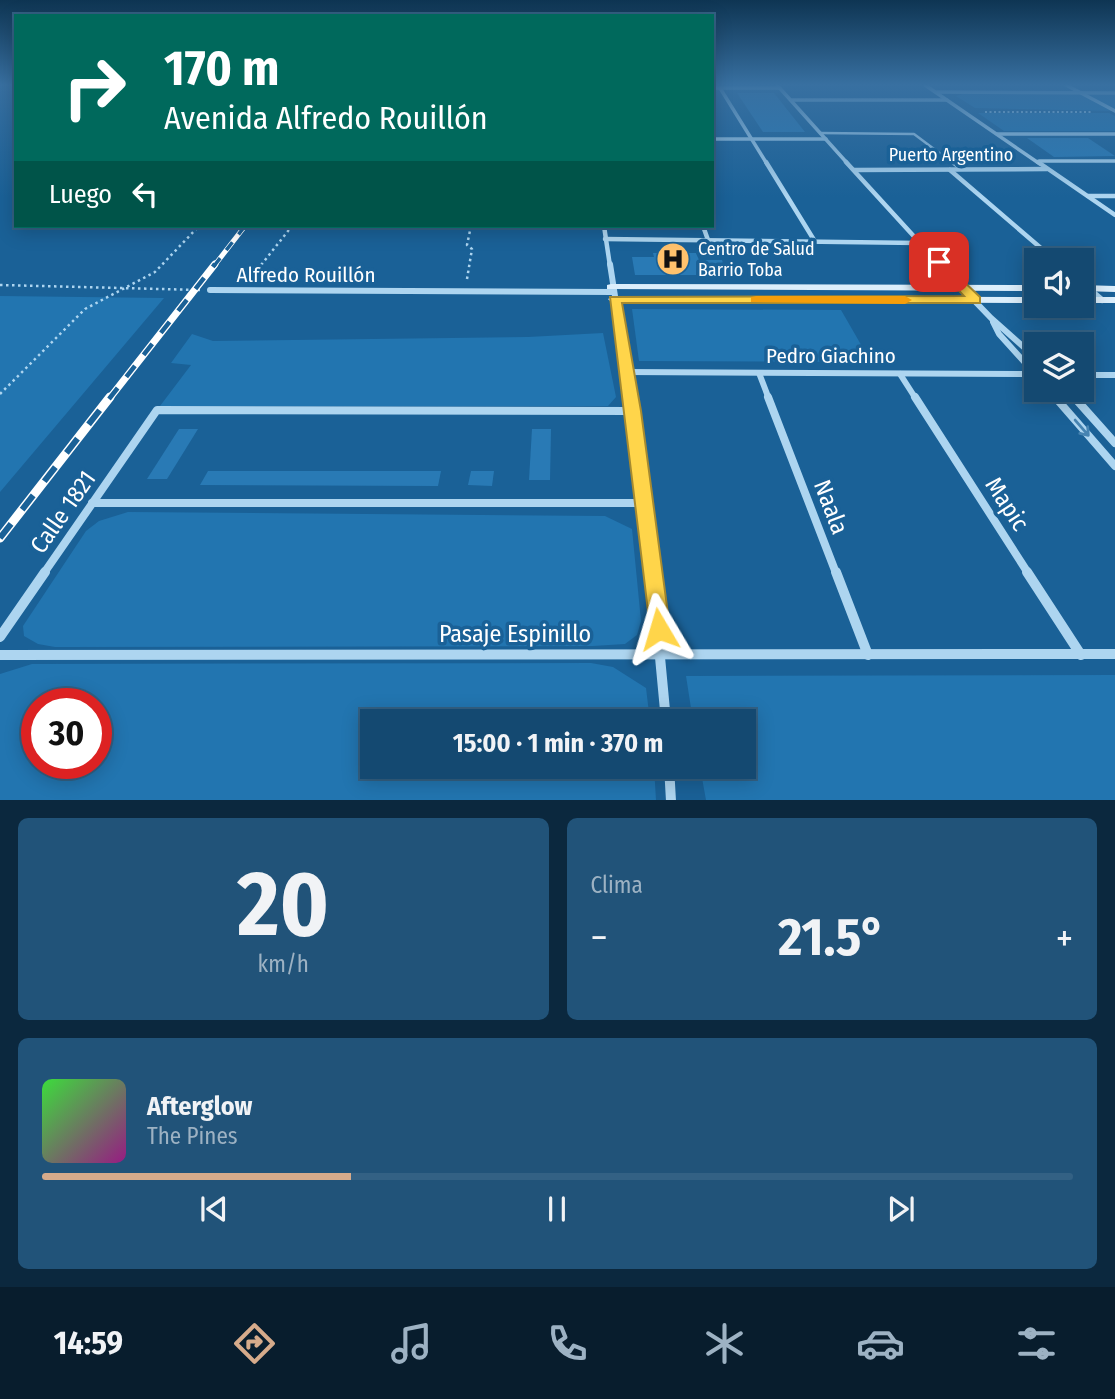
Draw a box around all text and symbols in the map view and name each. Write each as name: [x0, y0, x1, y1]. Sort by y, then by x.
text: 170 m: [164, 39, 280, 98]
icon: right: [49, 42, 140, 133]
text: Avenida Alfredo Rouillón: [164, 99, 488, 137]
street label: Puerto Argentino: [889, 144, 1013, 166]
icon: left: [126, 175, 164, 213]
text: Luego: [49, 179, 112, 210]
pin: [909, 232, 969, 292]
place label: Centro de Salud Barrio Toba: [698, 238, 815, 281]
hospital icon: Centro de Salud Barrio Toba: [654, 240, 692, 278]
icon: arrive: [920, 243, 958, 281]
map controls: [1024, 248, 1094, 402]
button: sound: [1024, 248, 1094, 318]
street label: Alfredo Rouillón: [237, 262, 375, 288]
button: layers: [1024, 332, 1094, 402]
street label: Pedro Giachino: [766, 343, 896, 369]
one-way arrow: [1074, 419, 1090, 437]
street label: Calle 1821: [25, 465, 101, 559]
street label: Mapic: [979, 472, 1035, 536]
street label: Naala: [808, 476, 854, 538]
position arrow: [622, 592, 696, 666]
street label: Pasaje Espinillo: [439, 620, 591, 648]
speed limit sign: 30: [21, 688, 112, 779]
text: 15:00 · 1 min · 370 m: [453, 728, 663, 759]
text: 20: [237, 850, 329, 959]
text: Clima: [591, 871, 643, 899]
text: 21.5°: [778, 906, 885, 969]
text: −: [591, 915, 608, 961]
text: +: [1056, 915, 1073, 961]
text: km/h: [258, 950, 309, 978]
text: Afterglow: [147, 1091, 252, 1122]
text: The Pines: [147, 1122, 238, 1150]
icon: previous: [195, 1190, 233, 1228]
icon: pause: [538, 1190, 576, 1228]
icon: next: [882, 1190, 920, 1228]
icon: directions: [230, 1319, 279, 1368]
icon: music: [387, 1319, 436, 1368]
icon: phone: [543, 1319, 592, 1368]
icon: climate: [700, 1319, 749, 1368]
icon: car: [856, 1319, 905, 1368]
icon: filters: [1012, 1319, 1061, 1368]
text: 14:59: [54, 1324, 123, 1362]

